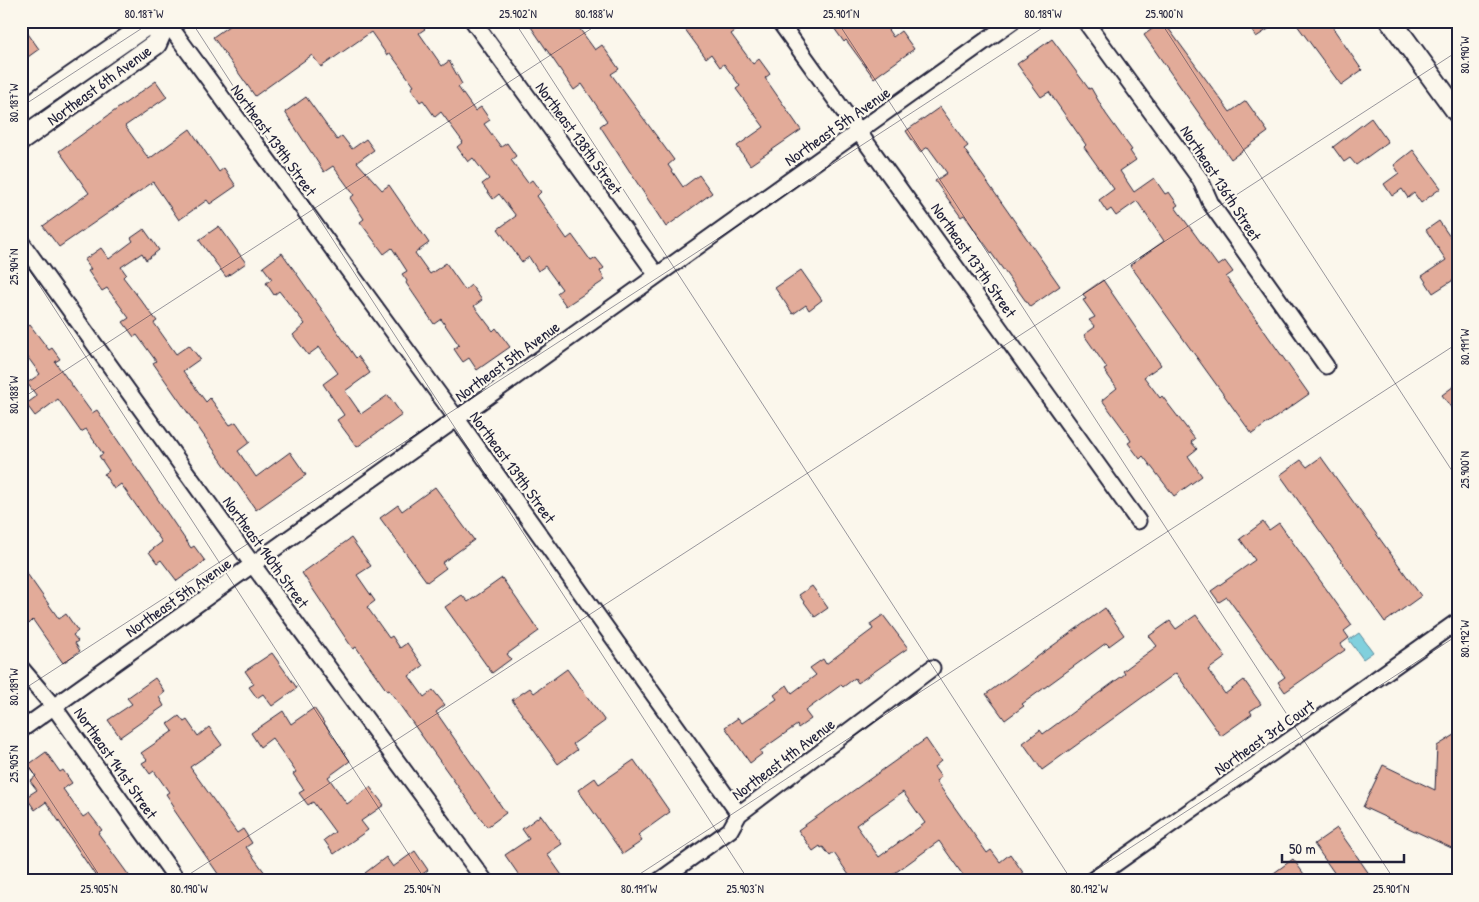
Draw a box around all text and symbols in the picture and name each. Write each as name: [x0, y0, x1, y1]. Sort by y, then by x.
text: 80.187°W: [125, 5, 164, 22]
text: 25.902°N: [499, 5, 537, 22]
text: 80.188°W: [575, 5, 614, 22]
text: 25.901°N: [823, 5, 859, 22]
text: 80.189°W: [1024, 5, 1062, 22]
text: 25.900°N: [1145, 5, 1183, 22]
text: 80.190°W: [1456, 36, 1473, 74]
street label: Northeast 6th Avenue: [42, 39, 156, 130]
street label: Northeast 138th Street: [531, 77, 628, 199]
street label: Northeast 139th Street: [226, 80, 322, 201]
street label: Northeast 5th Avenue: [780, 81, 895, 171]
text: 80.187°W: [5, 83, 22, 122]
street label: Northeast 136th Street: [1175, 121, 1267, 246]
street label: Northeast 137th Street: [926, 198, 1022, 322]
text: 25.904°N: [5, 249, 22, 285]
street label: Northeast 5th Avenue: [450, 315, 564, 407]
text: 80.191°W: [1456, 328, 1473, 365]
text: 80.188°W: [5, 375, 22, 414]
street label: Northeast 139th Street: [465, 407, 561, 528]
text: 25.900°N: [1456, 451, 1473, 489]
street label: Northeast 140th Street: [218, 492, 314, 613]
street label: Northeast 5th Avenue: [121, 552, 236, 642]
text: 80.192°W: [1456, 620, 1473, 658]
text: 80.189°W: [5, 668, 22, 706]
street label: Northeast 3rd Court: [1209, 694, 1319, 780]
street label: Northeast 141st Street: [69, 703, 163, 824]
street label: Northeast 4th Avenue: [727, 713, 840, 805]
text: 25.905°N: [5, 745, 22, 783]
scale bar: [1282, 832, 1404, 864]
text: 50 m: [1289, 838, 1316, 859]
text: 25.905°N: [80, 880, 118, 897]
text: 80.190°W: [170, 880, 208, 897]
text: 25.904°N: [404, 880, 440, 897]
text: 80.191°W: [621, 880, 658, 897]
text: 25.903°N: [726, 880, 764, 897]
text: 80.192°W: [1070, 880, 1108, 897]
text: 25.901°N: [1373, 880, 1409, 897]

